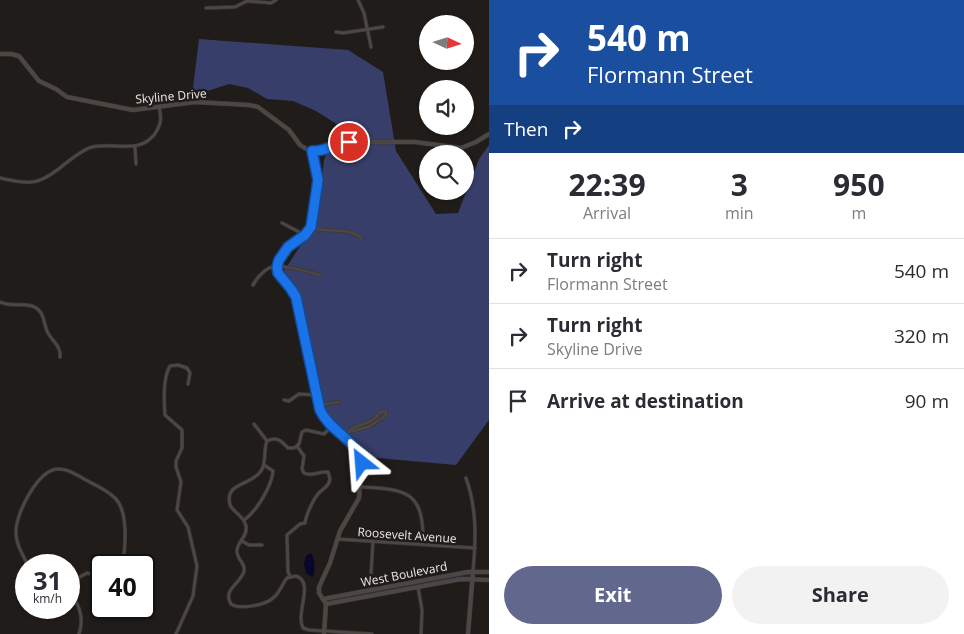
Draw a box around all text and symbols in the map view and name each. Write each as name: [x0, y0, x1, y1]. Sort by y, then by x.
text: 540 m: [587, 14, 691, 61]
north arrow: [419, 15, 474, 70]
map controls: [419, 15, 474, 200]
icon: right: [504, 20, 569, 85]
text: Flormann Street: [587, 59, 753, 89]
button: sound: [419, 80, 474, 135]
street label: Skyline Drive: [135, 84, 208, 108]
icon: right: [558, 115, 586, 143]
text: Then: [504, 116, 548, 142]
pin: [328, 121, 370, 163]
icon: arrive: [335, 128, 363, 156]
button: search: [419, 145, 474, 200]
text: 22:39: [568, 164, 646, 205]
text: 3: [731, 164, 748, 205]
text: 950: [833, 164, 885, 205]
text: Arrival: [583, 202, 631, 224]
text: min: [725, 202, 754, 224]
text: m: [851, 202, 866, 224]
text: Turn right: [547, 247, 642, 273]
icon: right: [504, 257, 532, 285]
text: 540 m: [894, 258, 949, 284]
text: Flormann Street: [547, 273, 668, 295]
text: Turn right: [547, 312, 642, 338]
icon: right: [504, 322, 532, 350]
text: 320 m: [894, 323, 949, 349]
text: Skyline Drive: [547, 338, 642, 360]
icon: arrive: [504, 387, 532, 415]
text: Arrive at destination: [547, 388, 744, 414]
text: 90 m: [905, 388, 949, 414]
position arrow: [335, 436, 387, 488]
street label: Roosevelt Avenue: [357, 523, 457, 547]
speed limit sign: 40: [90, 554, 155, 619]
street label: West Boulevard: [359, 557, 449, 591]
text: 31: [33, 563, 62, 597]
button: Exit: [504, 566, 722, 624]
button: Share: [732, 566, 949, 624]
text: km/h: [33, 590, 62, 607]

